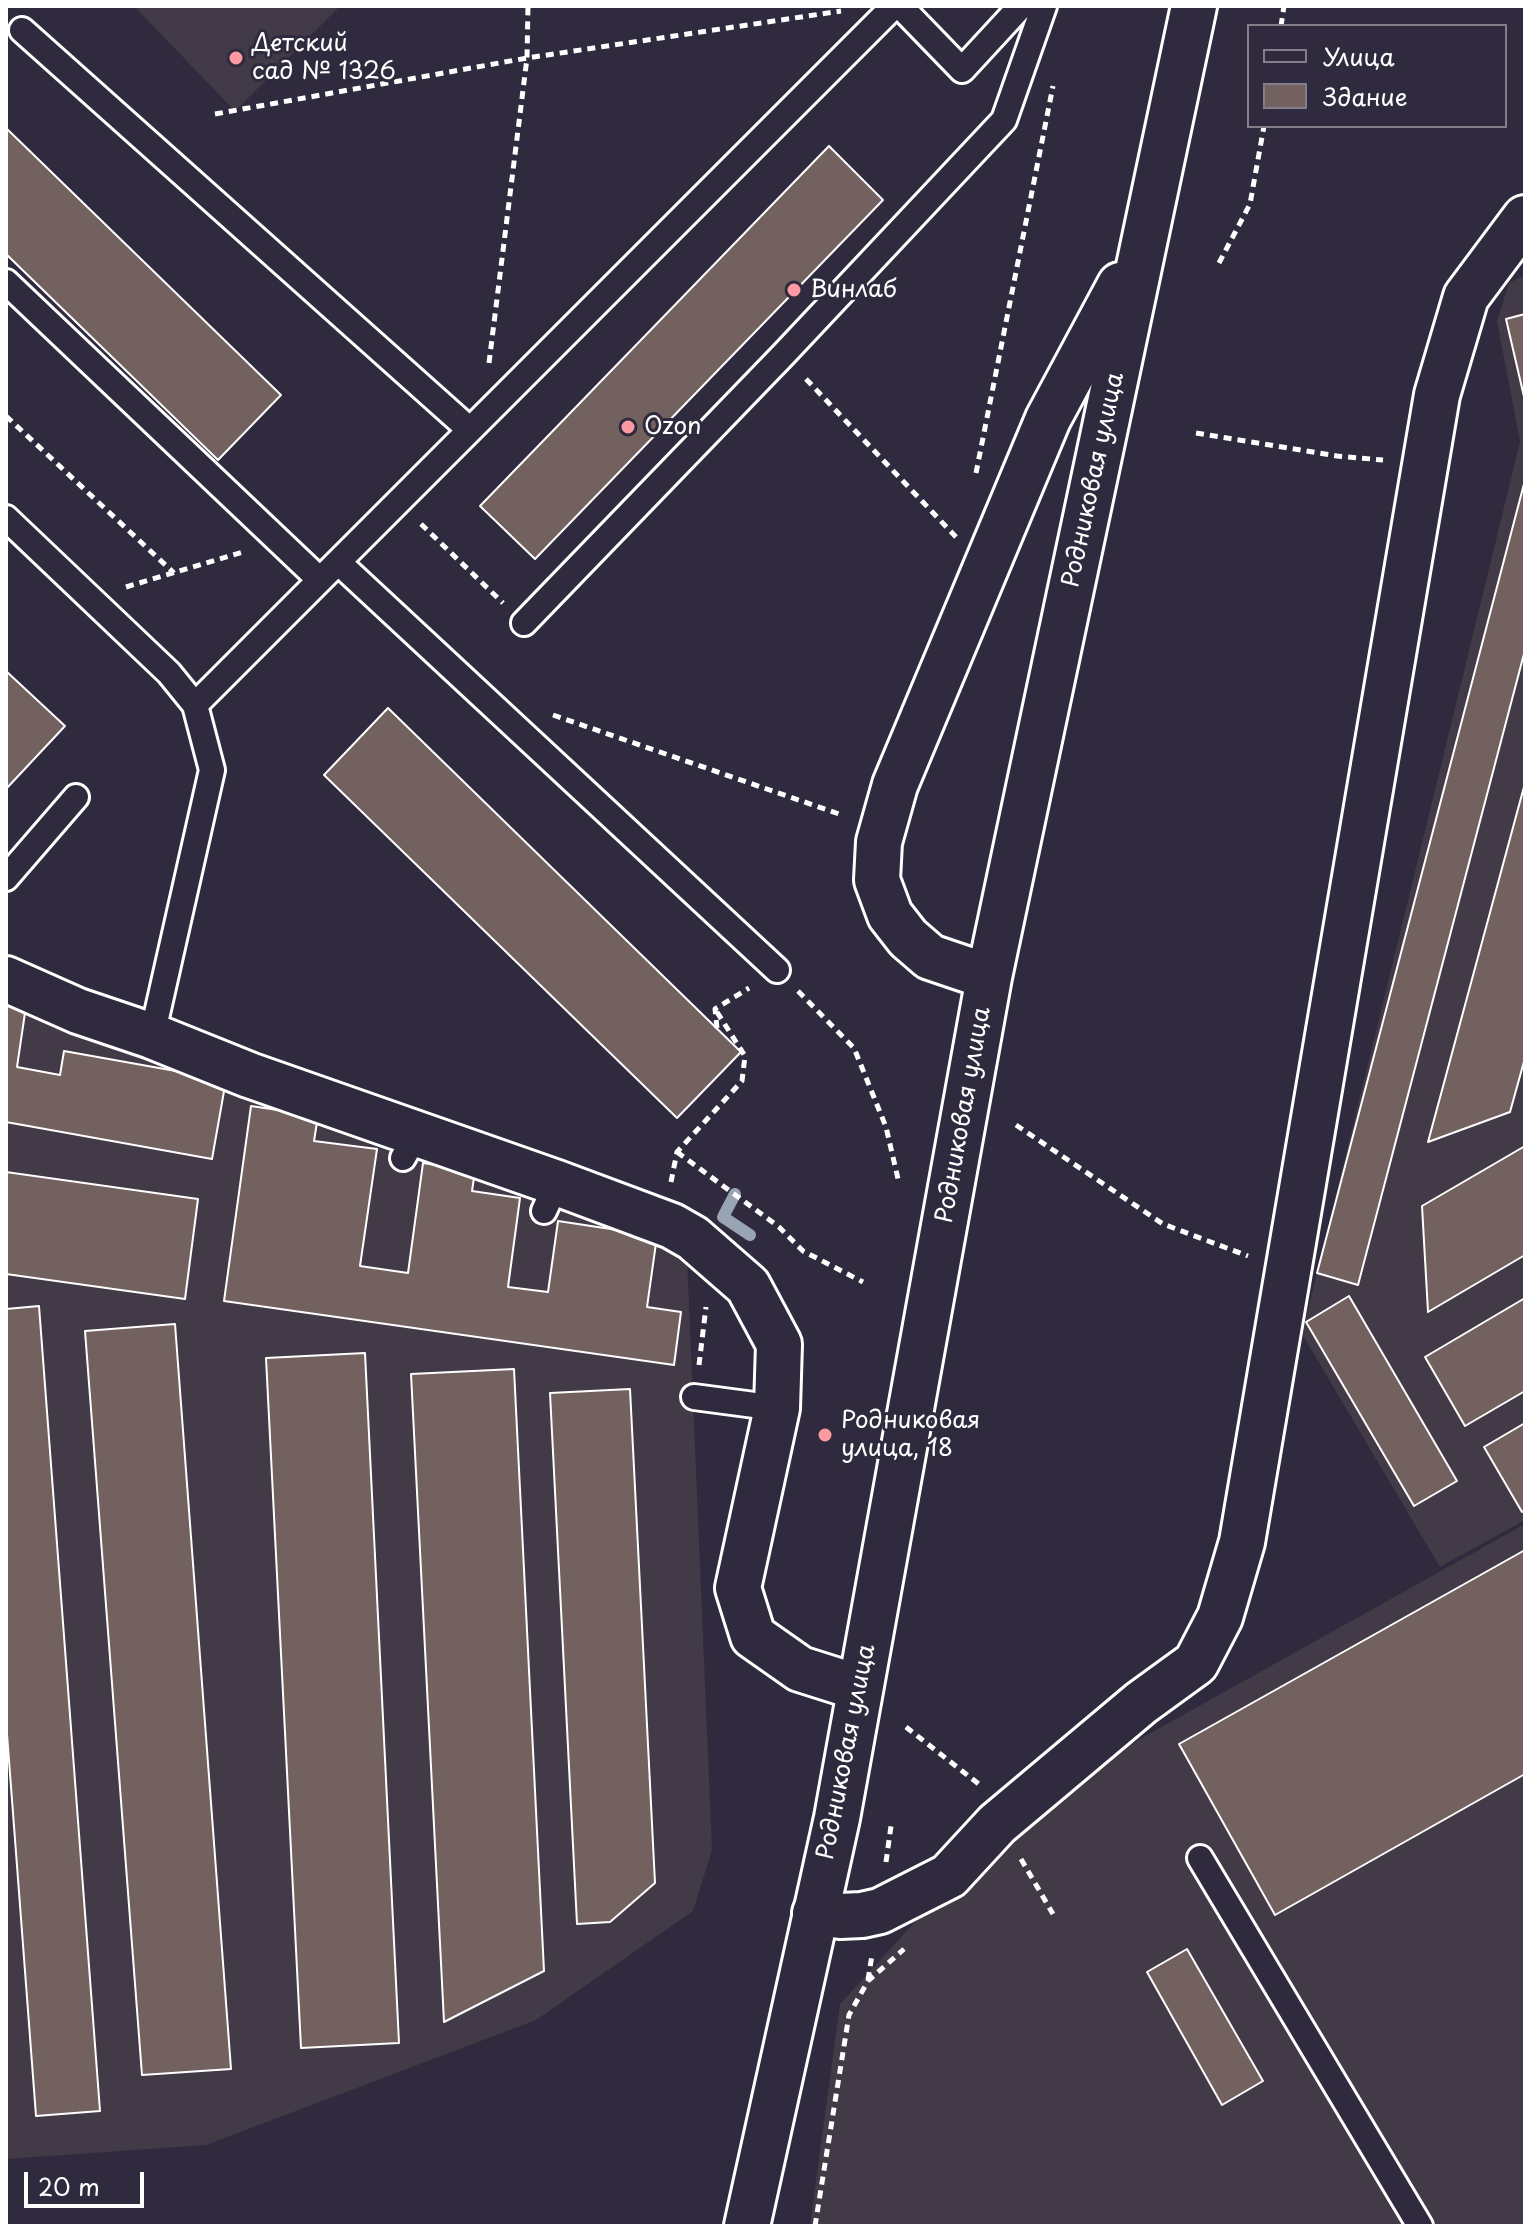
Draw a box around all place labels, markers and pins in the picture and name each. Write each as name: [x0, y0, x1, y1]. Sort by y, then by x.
place label: Детский сад № 1326: [252, 30, 396, 86]
marker: Детский сад № 1326: [227, 49, 245, 67]
place label: Винлаб: [810, 276, 897, 304]
marker: Винлаб: [785, 281, 803, 299]
place label: Ozon: [644, 413, 701, 441]
marker: Ozon: [619, 418, 637, 436]
place label: Родниковая улица, 18: [841, 1407, 980, 1463]
marker: Родниковая улица, 18: [816, 1426, 834, 1444]

